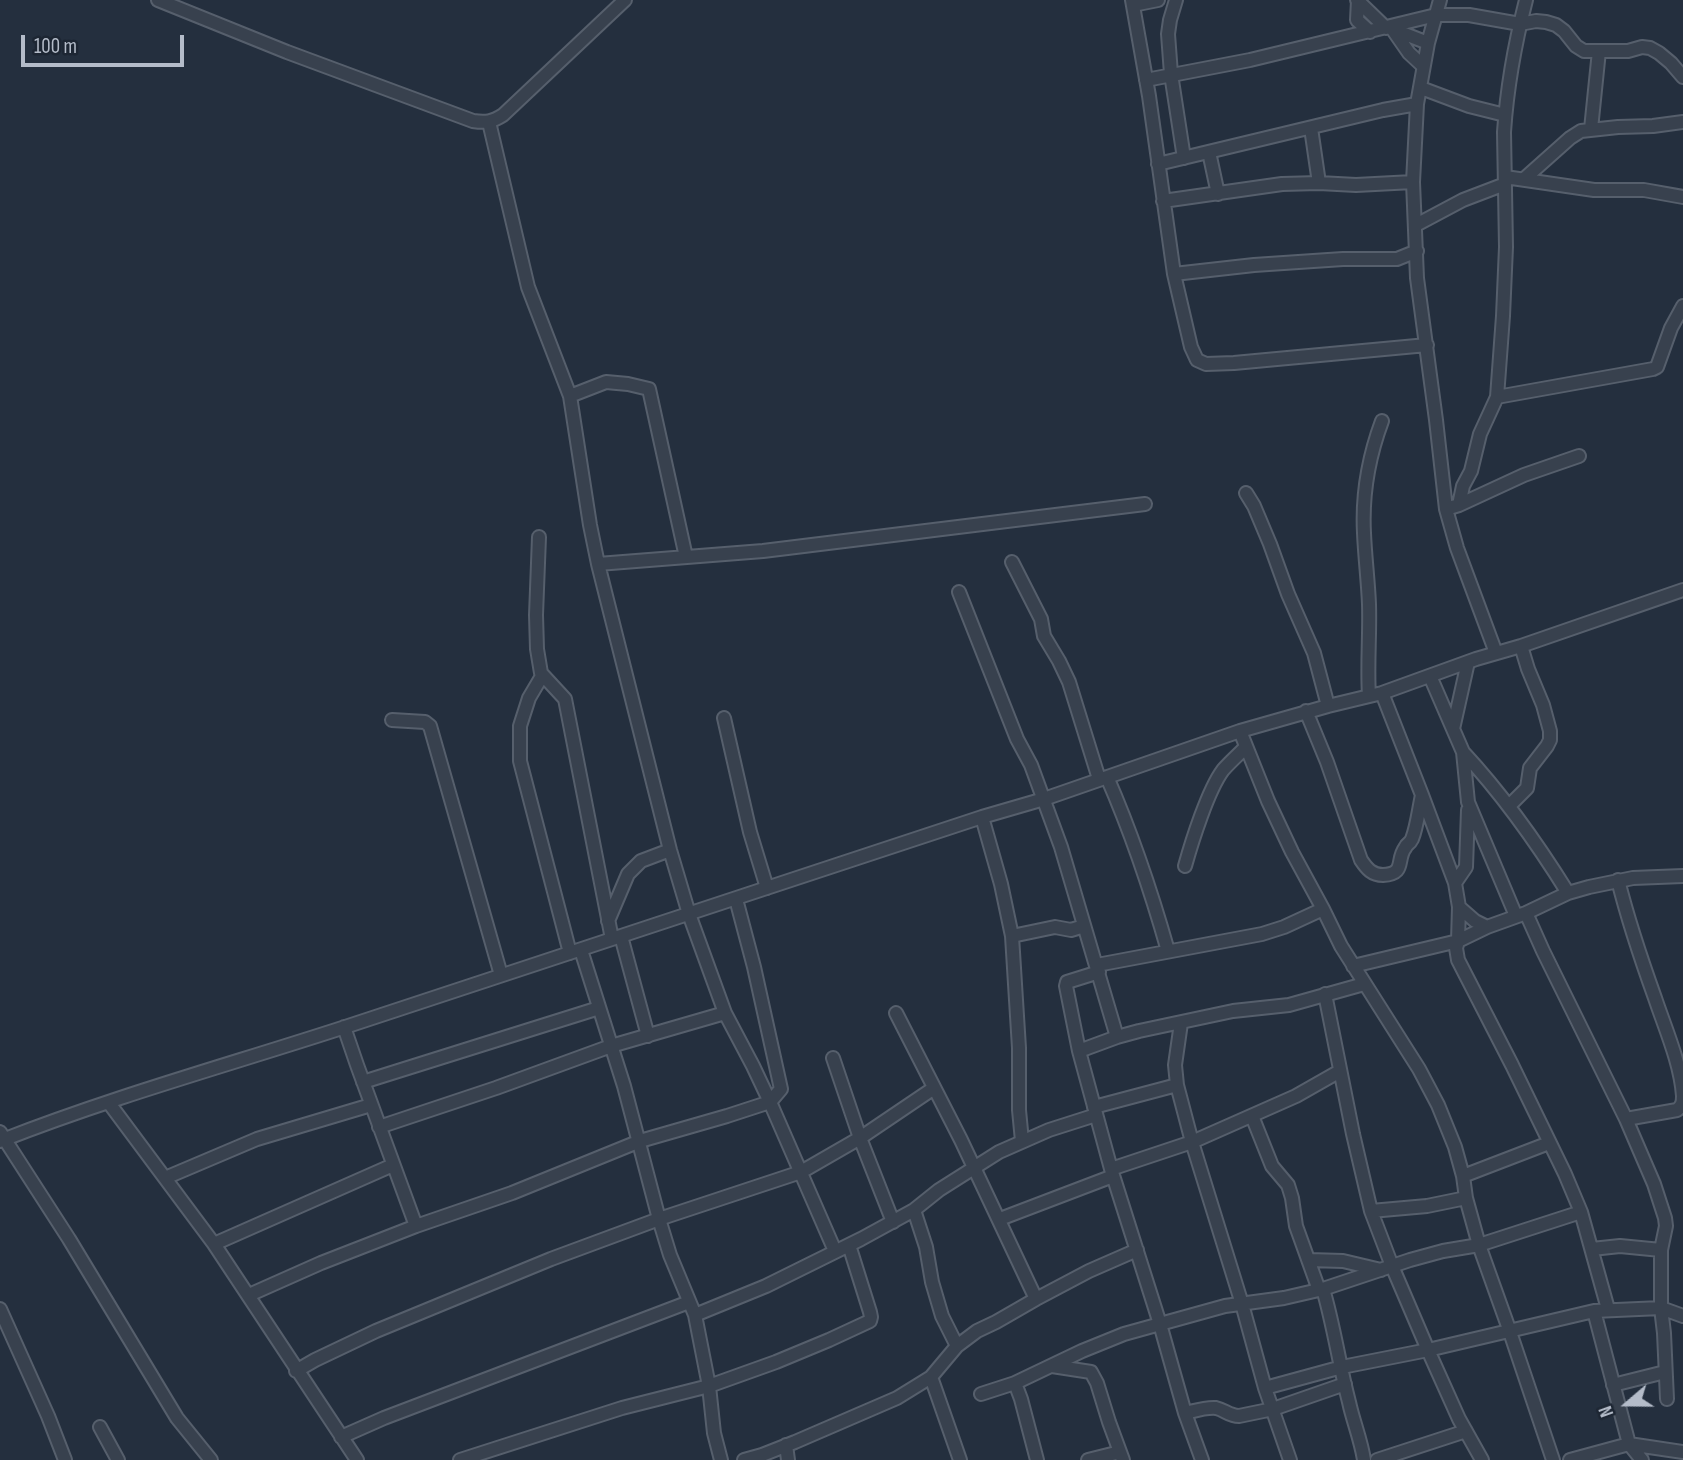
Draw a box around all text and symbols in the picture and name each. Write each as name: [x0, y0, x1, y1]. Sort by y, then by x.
scale bar: [24, 21, 187, 65]
text: 100 m: [34, 34, 77, 59]
north arrow: [1592, 1369, 1662, 1439]
text: N: [1594, 1403, 1619, 1420]

